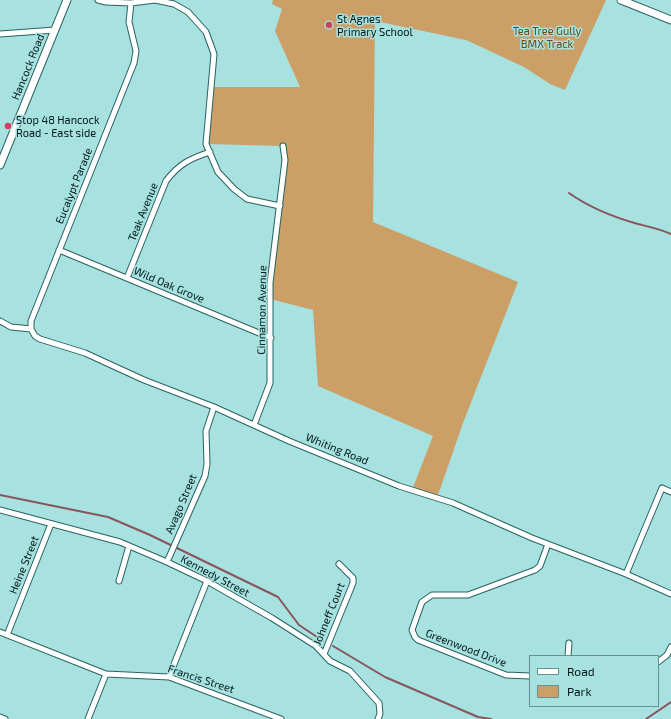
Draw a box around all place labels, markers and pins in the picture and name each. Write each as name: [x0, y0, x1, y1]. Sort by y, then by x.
place label: St Agnes Primary School: [337, 12, 413, 38]
marker: St Agnes Primary School: [324, 20, 334, 30]
place label: Stop 48 Hancock Road - East side: [16, 113, 100, 139]
marker: Stop 48 Hancock Road - East side: [3, 121, 13, 131]

